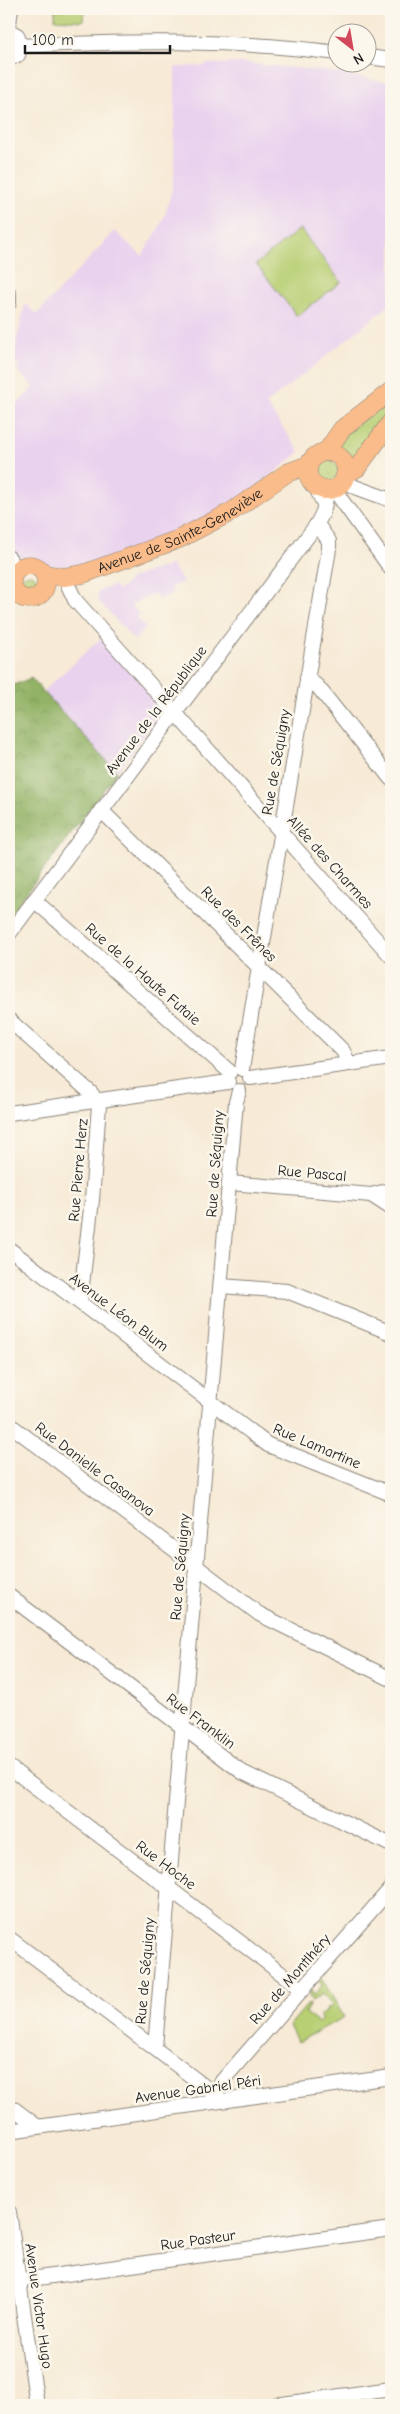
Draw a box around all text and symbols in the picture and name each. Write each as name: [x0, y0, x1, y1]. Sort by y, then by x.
scale bar: [25, 22, 170, 54]
north arrow: [328, 22, 378, 72]
text: 100 m: [32, 31, 74, 49]
text: N: [350, 49, 367, 68]
street label: Avenue de Sainte-Geneviève: [95, 484, 266, 577]
street label: Avenue de la République: [102, 642, 211, 778]
street label: Rue de Séquigny: [258, 707, 294, 816]
street label: Allée des Charmes: [283, 812, 377, 912]
street label: Rue des Frênes: [197, 882, 281, 966]
street label: Rue de la Haute Futaie: [82, 919, 205, 1029]
street label: Rue de Séquigny: [202, 1110, 228, 1218]
street label: Rue Pierre Herz: [65, 1117, 92, 1222]
street label: Rue Pascal: [277, 1161, 347, 1185]
street label: Avenue Léon Blum: [66, 1269, 172, 1355]
street label: Rue Danielle Casanova: [32, 1418, 158, 1520]
street label: Rue Lamartine: [270, 1419, 364, 1473]
street label: Rue de Séquigny: [166, 1513, 194, 1621]
street label: Rue Franklin: [163, 1689, 239, 1753]
street label: Rue Hoche: [132, 1837, 200, 1894]
street label: Rue de Séquigny: [131, 1917, 159, 2025]
street label: Rue de Montlhéry: [246, 1930, 334, 2028]
street label: Avenue Gabriel Péri: [134, 2071, 262, 2107]
street label: Rue Pasteur: [159, 2226, 237, 2254]
street label: Avenue Victor Hugo: [21, 2242, 57, 2370]

